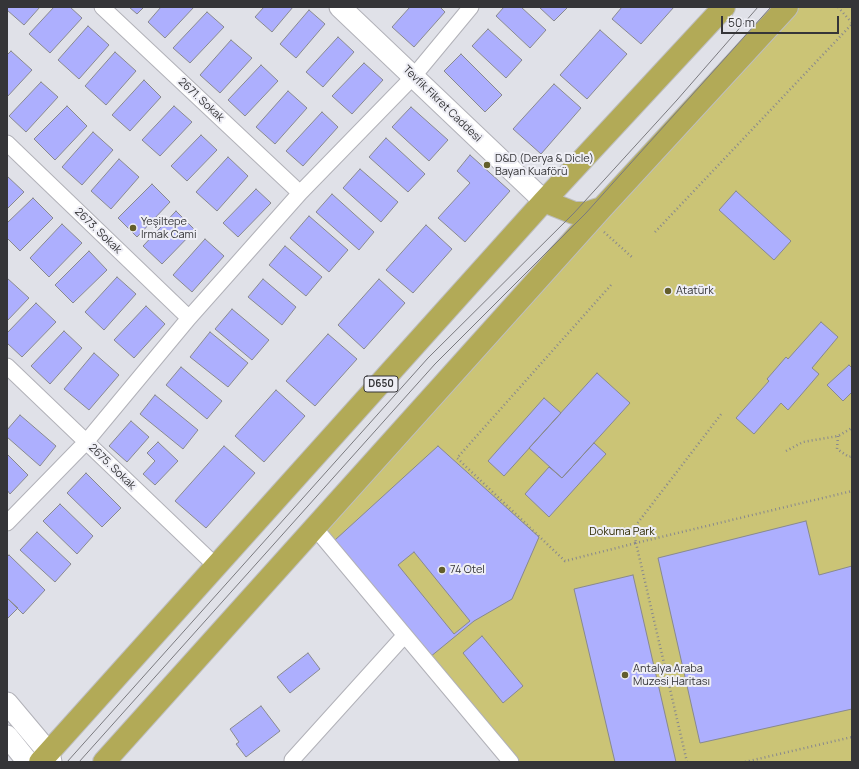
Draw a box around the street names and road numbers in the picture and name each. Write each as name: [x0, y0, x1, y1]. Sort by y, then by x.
street label: Tevfik Fikret Caddesi: [400, 63, 484, 145]
street label: 2671. Sokak: [175, 75, 227, 125]
street label: 2673. Sokak: [72, 205, 124, 257]
road number: D650: [364, 376, 398, 392]
street label: 2675. Sokak: [86, 441, 138, 493]

